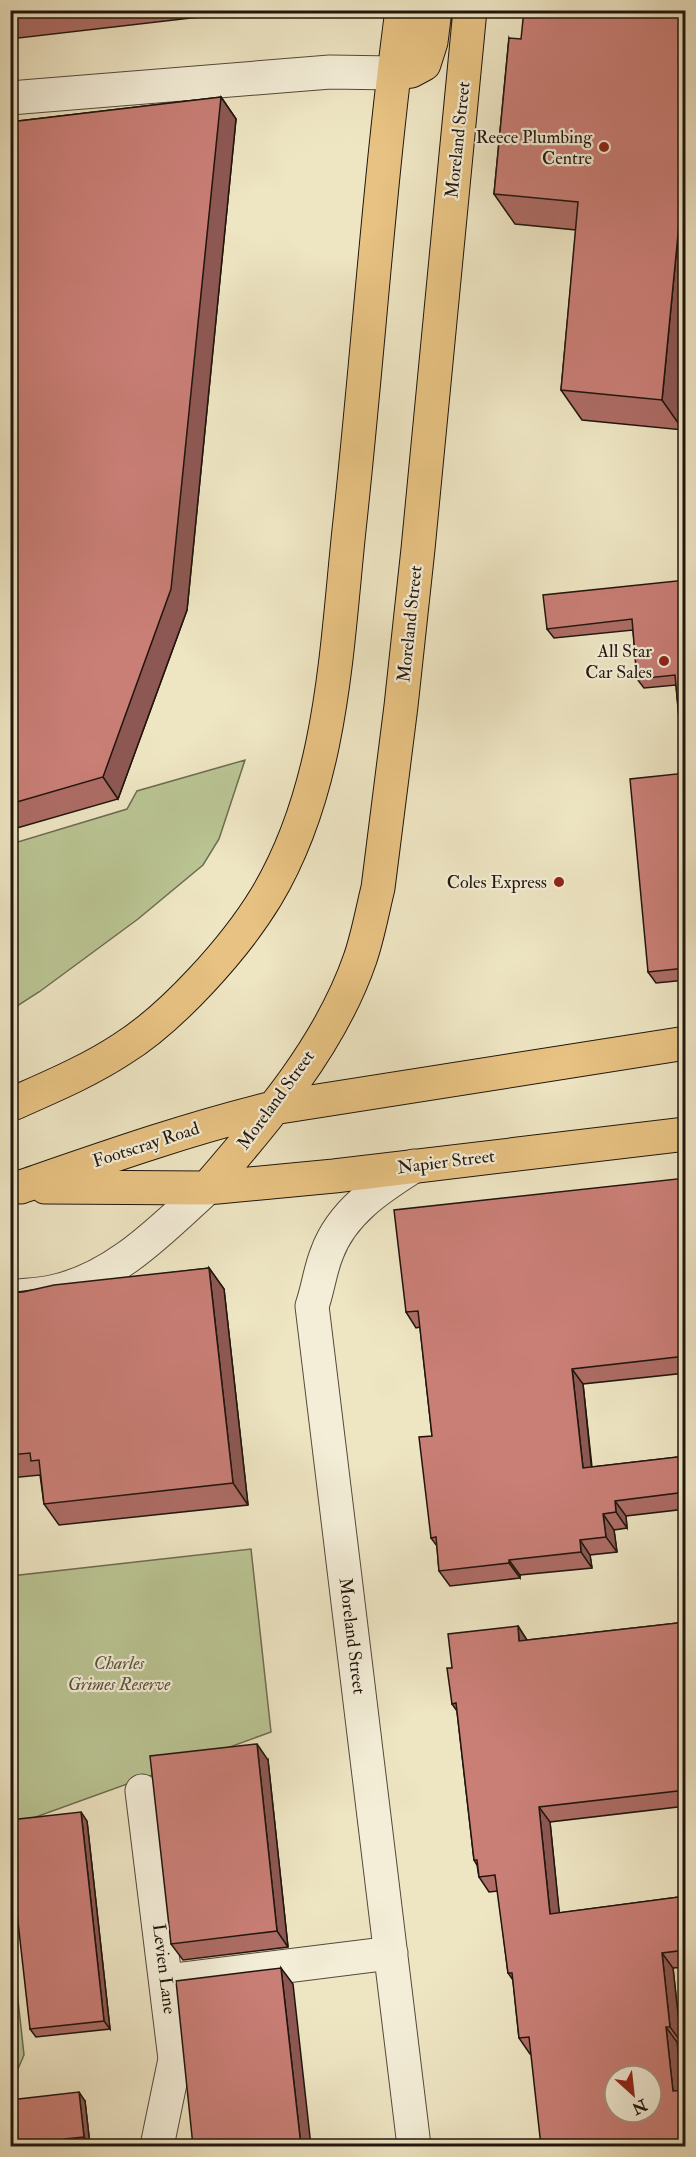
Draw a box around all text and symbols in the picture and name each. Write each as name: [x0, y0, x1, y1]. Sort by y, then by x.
street label: Moreland Street: [440, 80, 476, 199]
place label: Reece Plumbing Centre: [476, 126, 593, 170]
marker: Reece Plumbing Centre: [597, 140, 611, 154]
street label: Moreland Street: [392, 564, 428, 683]
place label: All Star Car Sales: [585, 640, 652, 684]
marker: All Star Car Sales: [657, 654, 671, 668]
place label: Coles Express: [447, 871, 547, 894]
marker: Coles Express: [552, 875, 566, 889]
street label: Moreland Street: [232, 1046, 320, 1154]
street label: Footscray Road: [90, 1117, 202, 1173]
street label: Napier Street: [396, 1145, 496, 1179]
street label: Moreland Street: [333, 1576, 371, 1696]
park label: Charles Grimes Reserve: [68, 1652, 171, 1696]
street label: Levien Lane: [147, 1922, 181, 2016]
north arrow: [603, 2064, 663, 2124]
text: N: [628, 2094, 651, 2119]

